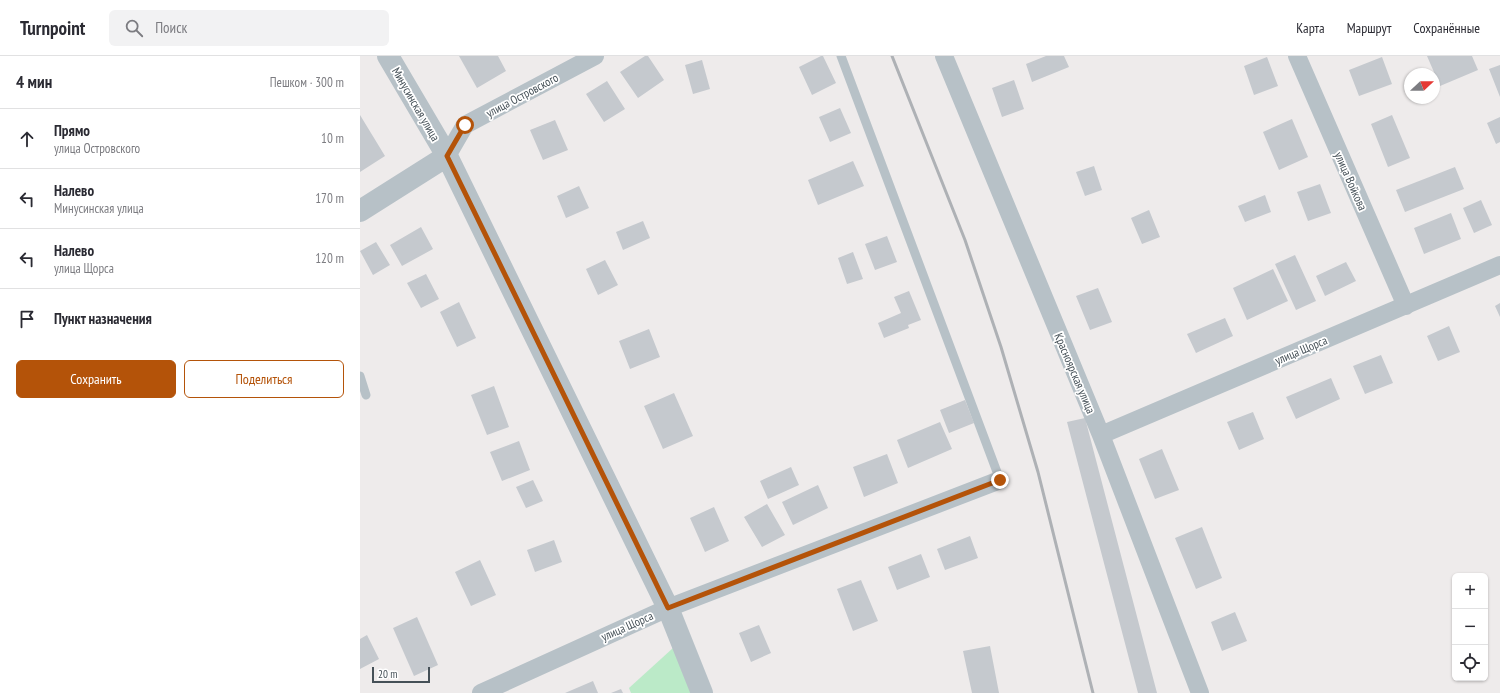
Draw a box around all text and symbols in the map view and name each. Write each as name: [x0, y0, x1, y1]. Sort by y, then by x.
search box: [109, 10, 389, 46]
text: Turnpoint: [20, 16, 85, 40]
icon: search: [123, 17, 145, 39]
text: Поиск: [155, 18, 187, 37]
text: Карта: [1296, 19, 1325, 37]
text: Маршрут: [1347, 19, 1391, 37]
text: Сохранённые: [1413, 19, 1480, 37]
street label: Минусинская улица: [389, 64, 443, 144]
north arrow: [1404, 68, 1440, 104]
street label: улица Островского: [483, 70, 561, 120]
text: 4 мин: [16, 71, 52, 93]
text: Пешком · 300 m: [270, 74, 344, 91]
route start: [456, 116, 474, 134]
text: Прямо: [54, 121, 90, 140]
icon: ahead: [16, 128, 38, 150]
text: 10 m: [321, 130, 344, 147]
text: улица Островского: [54, 140, 140, 157]
street label: улица Войкова: [1331, 149, 1371, 213]
text: Налево: [54, 181, 94, 200]
icon: left: [16, 188, 38, 210]
text: 170 m: [315, 190, 344, 207]
text: Минусинская улица: [54, 200, 144, 217]
text: Налево: [54, 241, 94, 260]
icon: left: [16, 248, 38, 270]
text: 120 m: [315, 250, 344, 267]
text: улица Щорса: [54, 260, 114, 277]
icon: arrive: [16, 308, 38, 330]
text: Пункт назначения: [54, 309, 152, 328]
street label: Красноярская улица: [1051, 331, 1099, 416]
street label: улица Щорса: [1273, 332, 1330, 368]
button: Сохранить: [16, 360, 176, 398]
button: Поделиться: [184, 360, 344, 398]
route end: [991, 471, 1009, 489]
map controls: [1452, 573, 1488, 681]
button: +: [1452, 573, 1488, 609]
street label: улица Щорса: [599, 608, 655, 644]
button: −: [1452, 609, 1488, 645]
button: locate: [1452, 645, 1488, 681]
scale bar: [372, 665, 430, 684]
text: 20 m: [378, 667, 397, 681]

